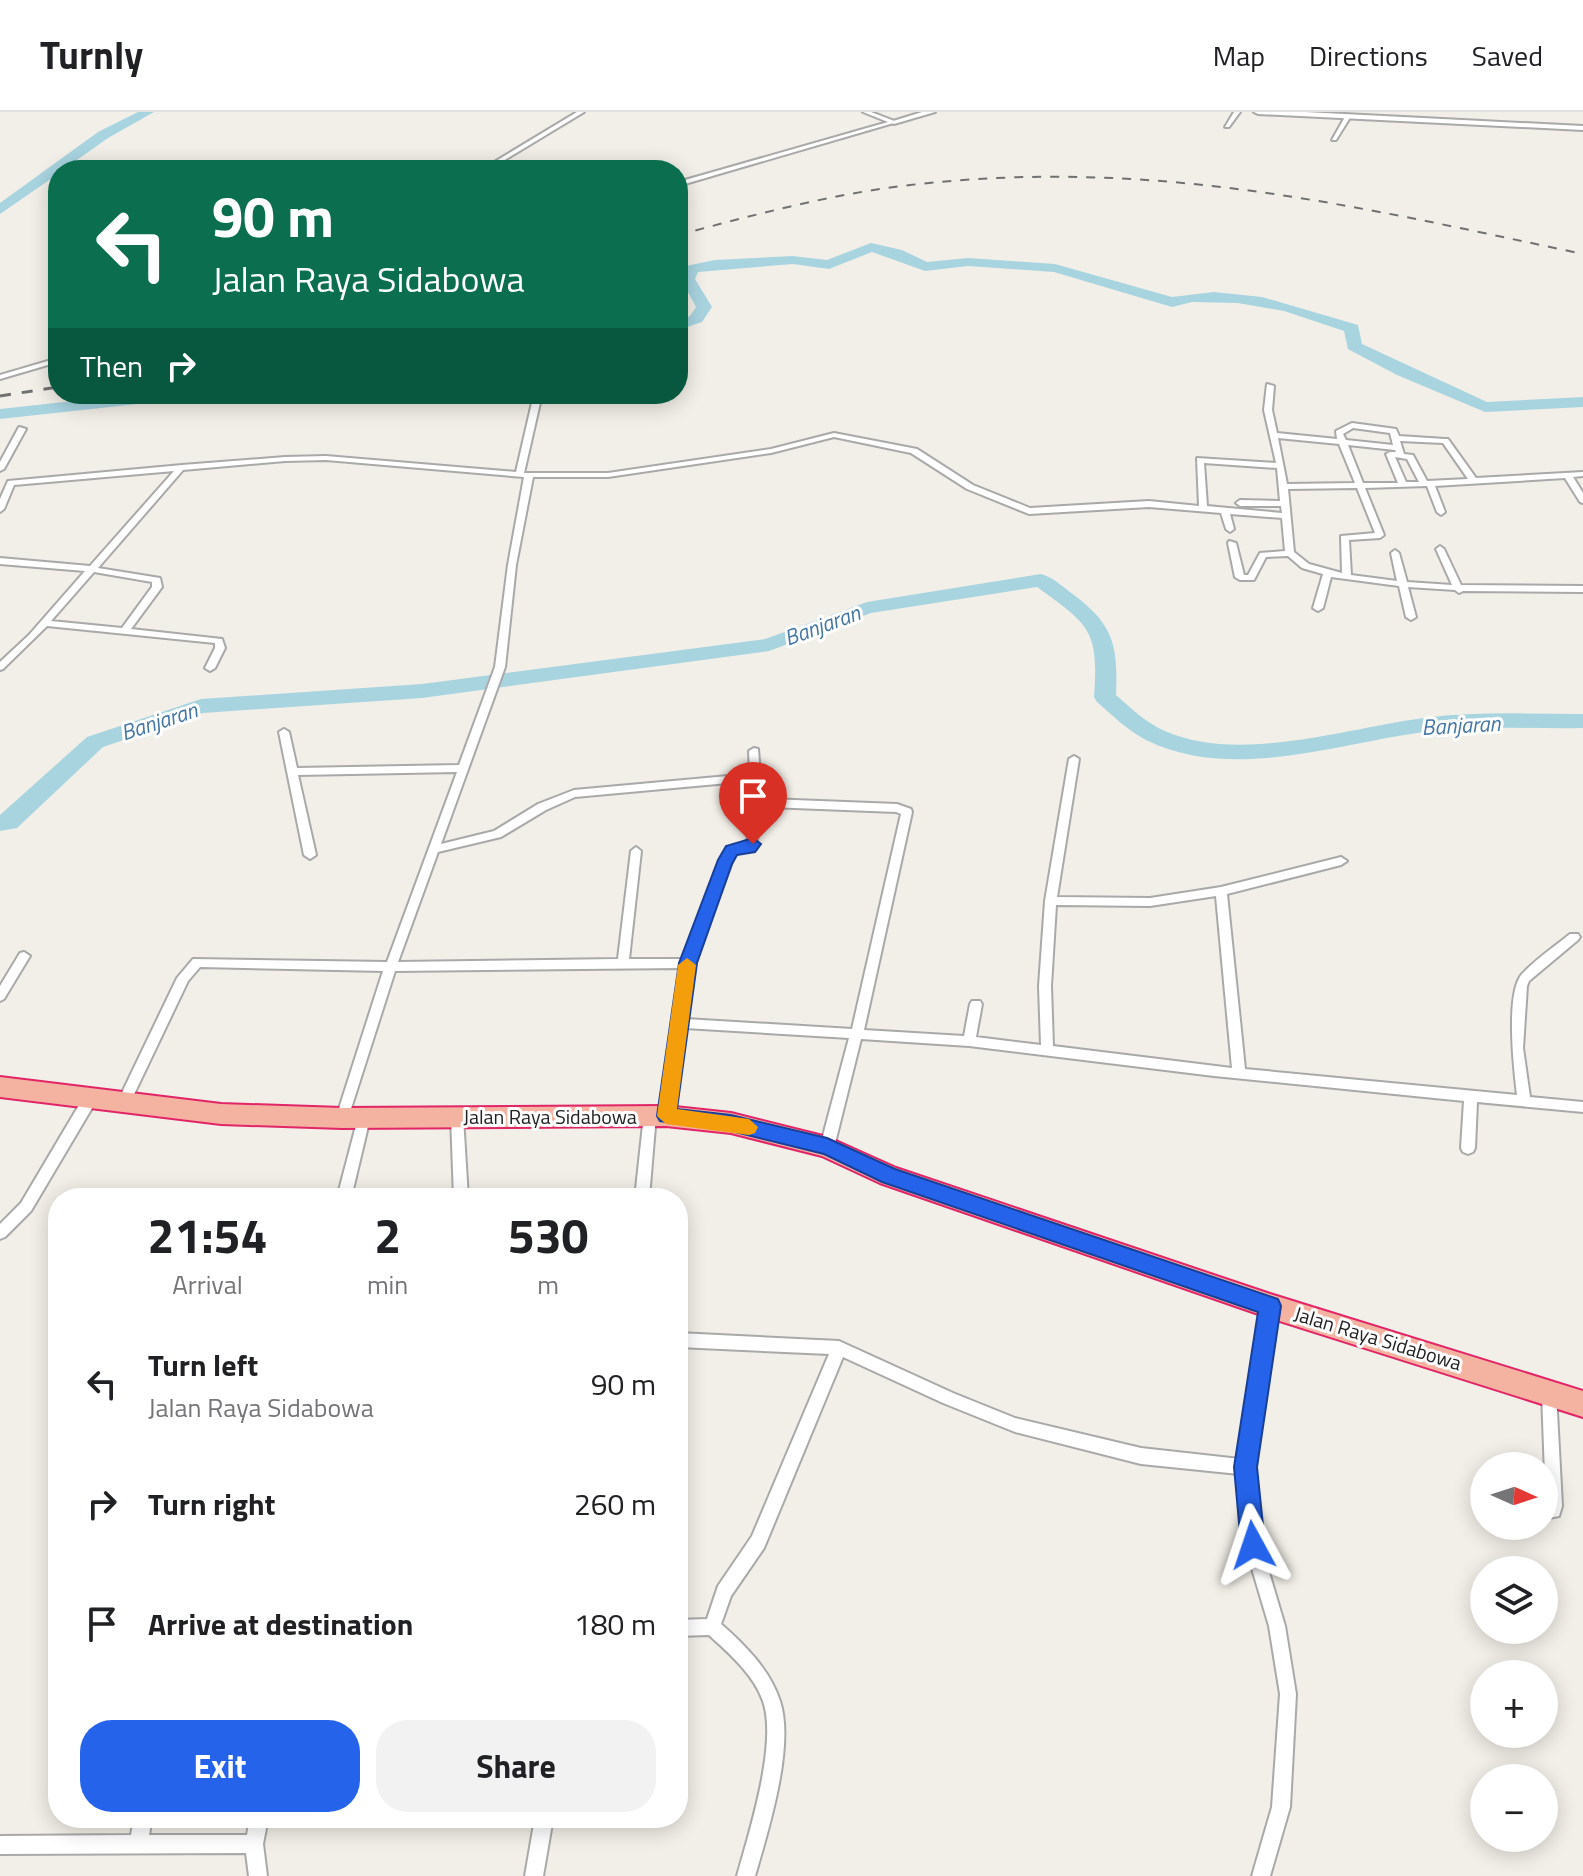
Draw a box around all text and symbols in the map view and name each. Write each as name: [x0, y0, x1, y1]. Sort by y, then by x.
text: Turnly: [40, 26, 143, 84]
text: Map: [1213, 34, 1265, 77]
text: Directions: [1309, 34, 1428, 77]
text: Saved: [1472, 34, 1543, 77]
text: 90 m: [212, 174, 334, 259]
icon: left: [80, 192, 184, 296]
text: Jalan Raya Sidabowa: [212, 251, 525, 306]
text: Then: [80, 343, 143, 389]
icon: right: [159, 344, 203, 388]
water label: Banjaran: [779, 595, 866, 654]
water label: Banjaran: [116, 692, 203, 749]
water label: Banjaran: [1421, 706, 1502, 744]
pin: [719, 762, 787, 844]
icon: arrive: [731, 774, 775, 818]
street label: Jalan Raya Sidabowa: [463, 1101, 637, 1132]
text: 21:54: [148, 1199, 267, 1272]
text: 2: [374, 1199, 401, 1272]
text: 530: [508, 1199, 588, 1272]
text: Arrival: [172, 1265, 243, 1304]
text: min: [367, 1265, 408, 1304]
text: m: [537, 1265, 559, 1304]
street label: Jalan Raya Sidabowa: [1290, 1298, 1466, 1378]
text: Turn left: [148, 1342, 258, 1388]
text: 90 m: [591, 1361, 656, 1407]
icon: left: [80, 1362, 124, 1406]
text: Jalan Raya Sidabowa: [148, 1388, 374, 1427]
north arrow: [1470, 1452, 1558, 1540]
map controls: [1470, 1452, 1558, 1852]
text: Turn right: [148, 1481, 276, 1527]
text: 260 m: [574, 1481, 656, 1527]
icon: right: [80, 1482, 124, 1526]
position arrow: [1211, 1503, 1295, 1587]
button: layers: [1470, 1556, 1558, 1644]
text: Arrive at destination: [148, 1601, 413, 1647]
text: 180 m: [574, 1601, 656, 1647]
icon: arrive: [80, 1602, 124, 1646]
button: +: [1470, 1660, 1558, 1748]
button: Exit: [80, 1720, 360, 1812]
button: Share: [376, 1720, 656, 1812]
button: −: [1470, 1764, 1558, 1852]

